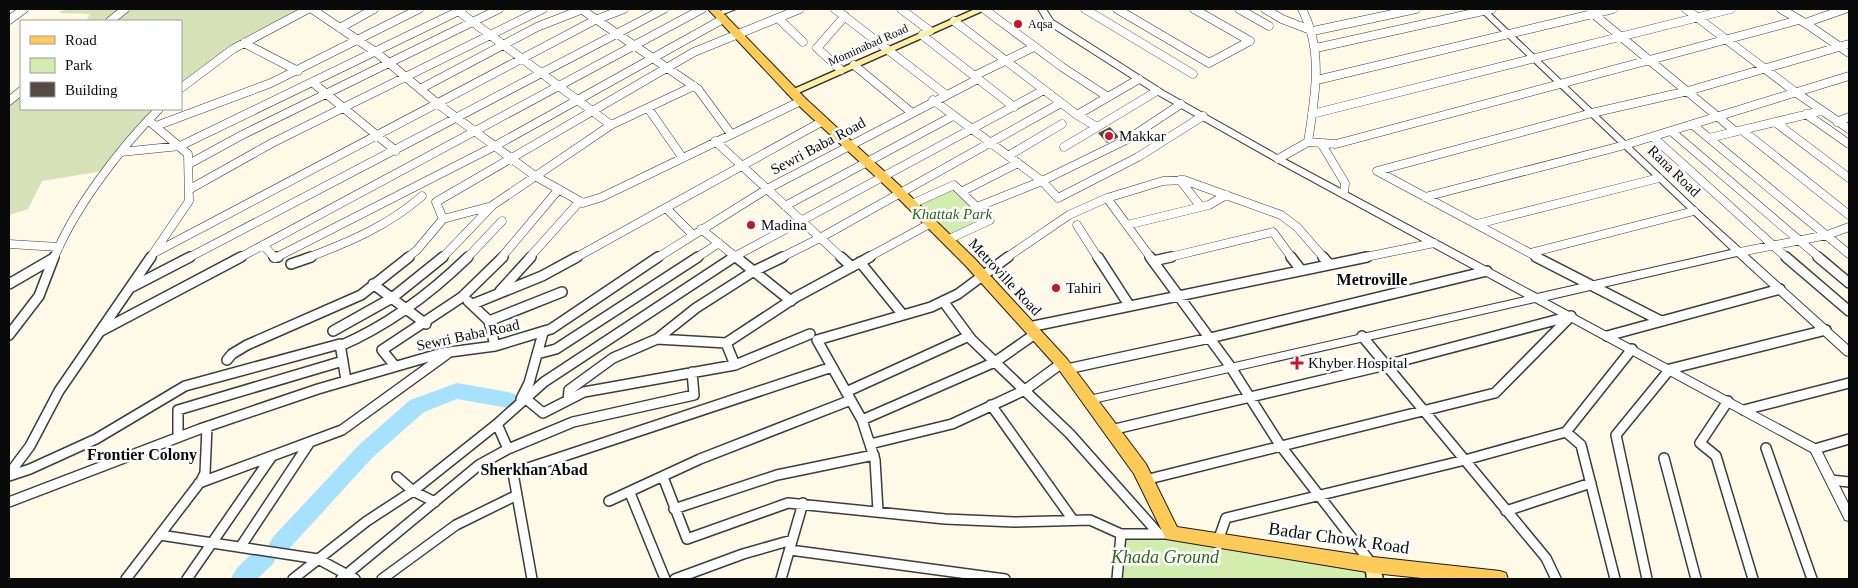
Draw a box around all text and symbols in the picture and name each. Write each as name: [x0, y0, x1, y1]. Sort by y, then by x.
place label: Aqsa: [1028, 17, 1053, 31]
marker: Aqsa: [1012, 18, 1024, 30]
legend: [20, 20, 182, 110]
street label: Mominabad Road: [826, 21, 910, 69]
text: Road: [65, 32, 97, 48]
text: Park: [65, 57, 93, 73]
text: Building: [65, 82, 118, 98]
street label: Sewri Baba Road: [768, 114, 869, 178]
place label: Makkar: [1119, 128, 1166, 144]
marker: Makkar: [1103, 130, 1115, 142]
street label: Rana Road: [1645, 142, 1704, 200]
park label: Khattak Park: [911, 206, 993, 222]
place label: Madina: [761, 217, 807, 233]
marker: Madina: [745, 219, 757, 231]
street label: Metroville Road: [965, 235, 1045, 319]
district label: Metroville: [1337, 271, 1407, 288]
place label: Tahiri: [1066, 280, 1102, 296]
marker: Tahiri: [1050, 282, 1062, 294]
street label: Sewri Baba Road: [415, 316, 521, 354]
place label: Khyber Hospital: [1308, 355, 1408, 371]
marker: Khyber Hospital: [1290, 356, 1304, 370]
district label: Frontier Colony: [87, 446, 197, 464]
district label: Sherkhan Abad: [480, 461, 588, 478]
street label: Badar Chowk Road: [1267, 518, 1411, 558]
park label: Khada Ground: [1110, 547, 1220, 567]

